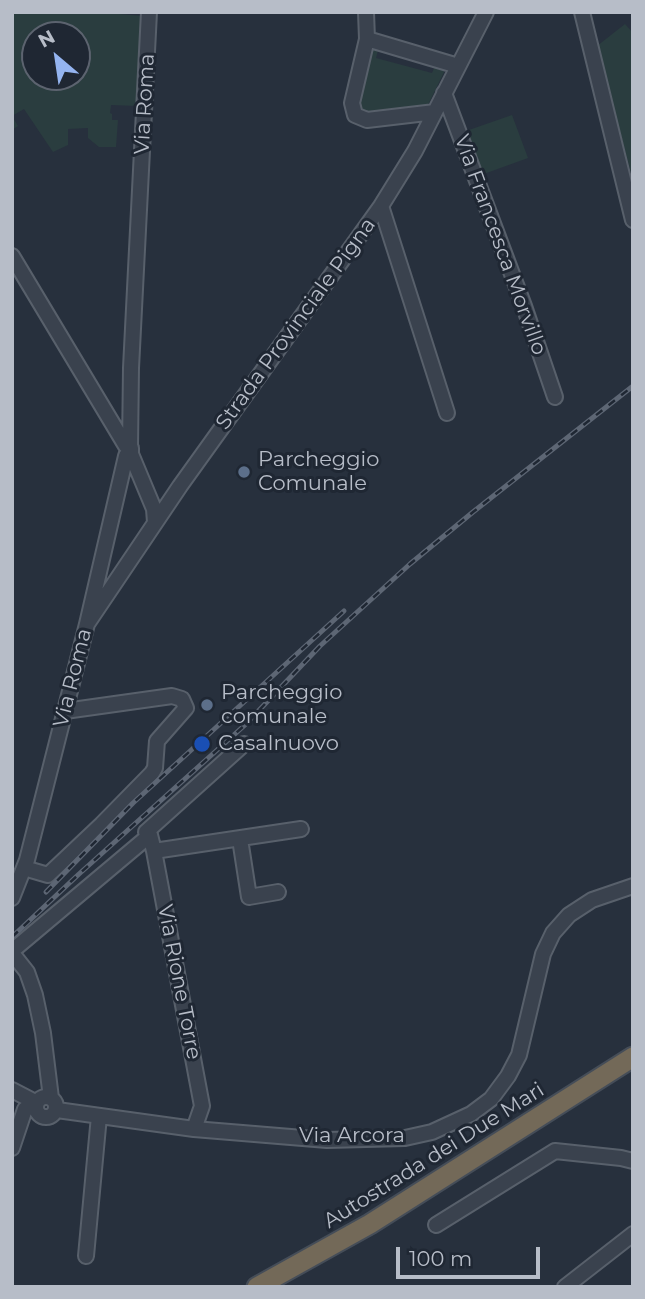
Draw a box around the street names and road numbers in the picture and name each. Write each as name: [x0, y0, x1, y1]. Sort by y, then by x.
street label: Via Roma: [130, 53, 160, 155]
street label: Via Francesca Morvillo: [448, 131, 552, 359]
street label: Strada Provinciale Pigna: [211, 213, 381, 435]
street label: Via Roma: [49, 626, 97, 730]
street label: Via Rione Torre: [152, 902, 206, 1062]
street label: Autostrada dei Due Mari: [319, 1078, 549, 1234]
street label: Via Arcora: [299, 1123, 405, 1149]

